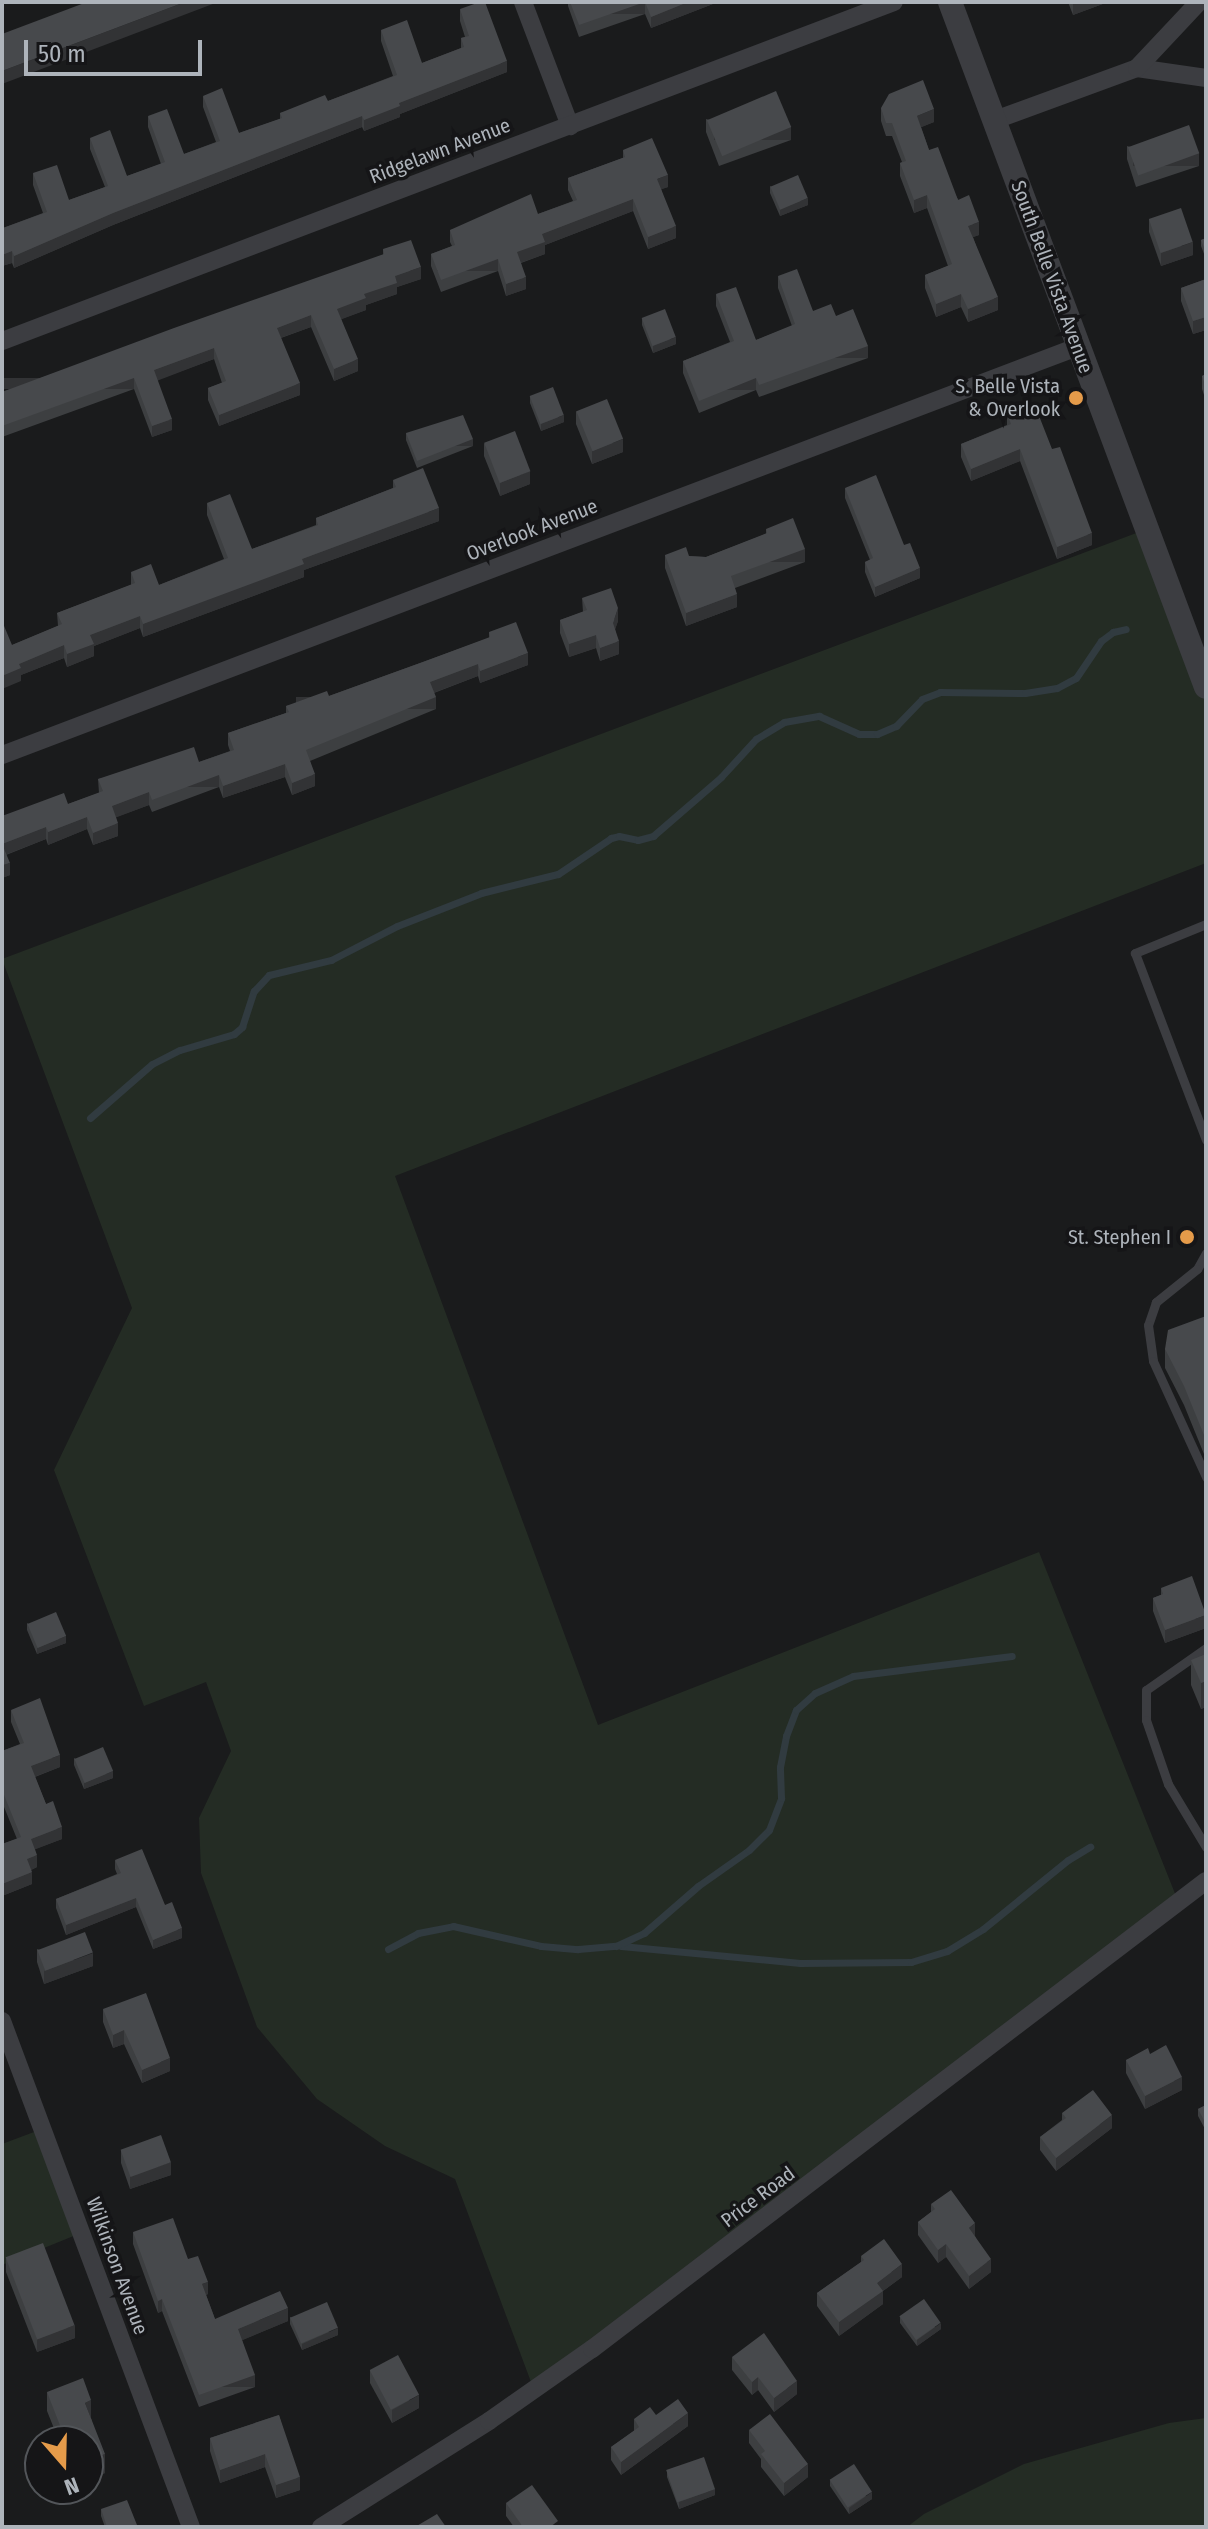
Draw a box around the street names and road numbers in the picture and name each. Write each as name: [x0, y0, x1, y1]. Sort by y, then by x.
street label: Ridgelawn Avenue: [366, 113, 514, 189]
street label: South Belle Vista Avenue: [1006, 177, 1098, 377]
street label: Overlook Avenue: [463, 494, 601, 566]
street label: Price Road: [716, 2161, 800, 2233]
street label: Wilkinson Avenue: [81, 2194, 153, 2338]

